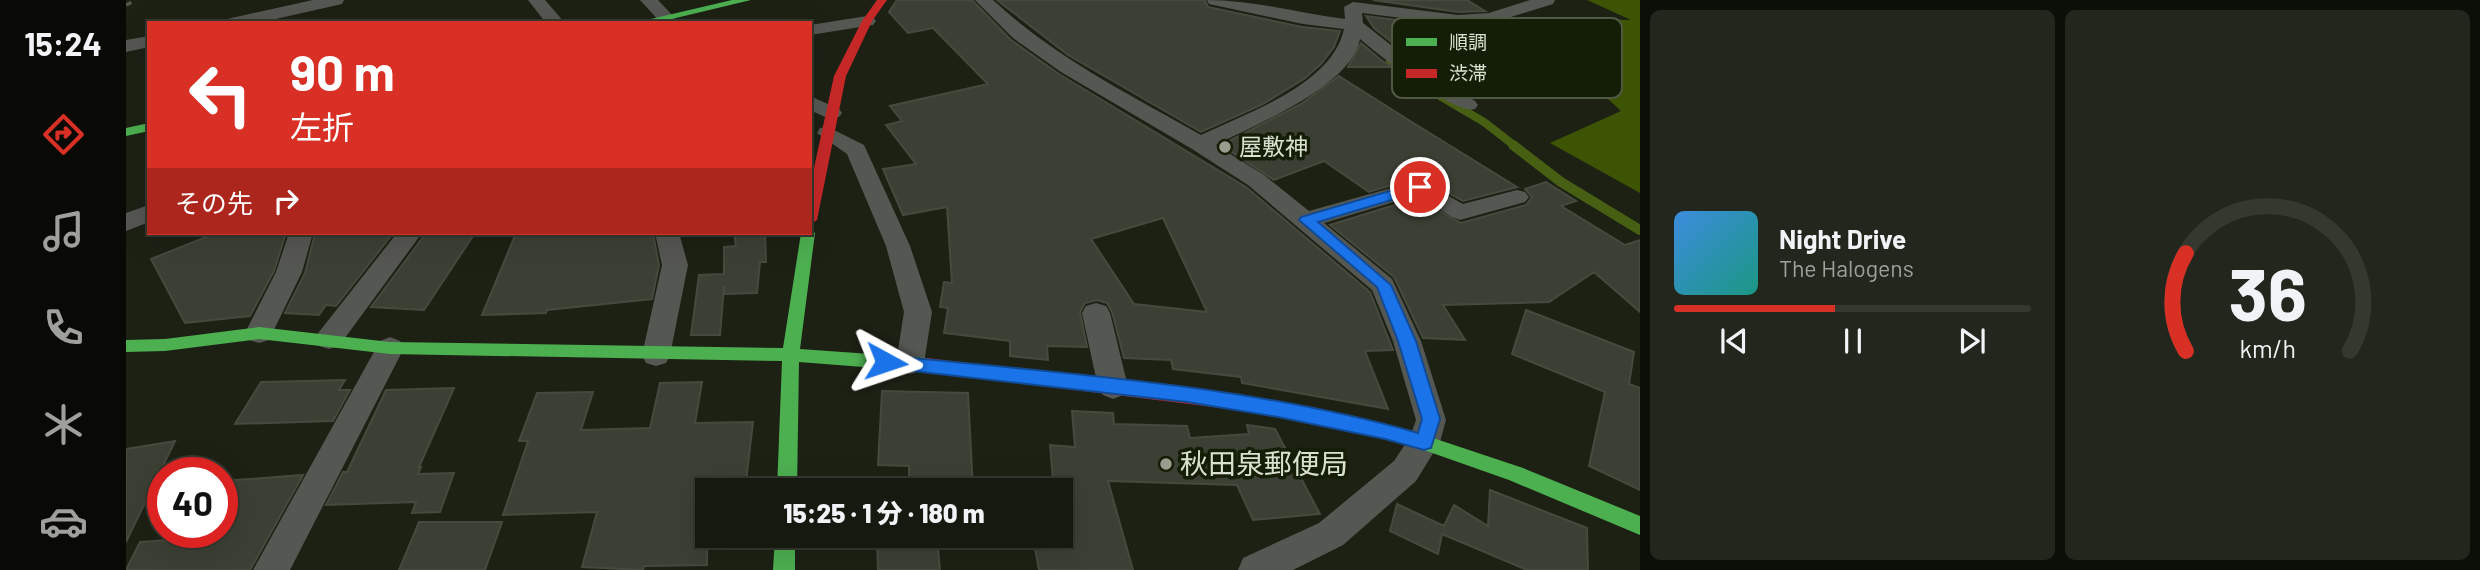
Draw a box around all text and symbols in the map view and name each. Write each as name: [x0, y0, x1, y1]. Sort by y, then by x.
legend: [1392, 18, 1622, 98]
text: 15:24: [24, 24, 102, 62]
text: 順調: [1449, 30, 1487, 53]
text: 90 m: [290, 42, 395, 101]
icon: left: [175, 49, 266, 140]
text: 渋滞: [1449, 61, 1487, 84]
text: 左折: [290, 107, 354, 145]
icon: directions: [39, 110, 88, 159]
place label: 屋敷神: [1239, 132, 1308, 160]
marker: 屋敷神: [1217, 139, 1233, 155]
pin: [1390, 157, 1450, 217]
icon: arrive: [1401, 168, 1439, 206]
icon: right: [267, 182, 305, 220]
text: その先: [175, 187, 253, 218]
icon: music: [39, 207, 88, 256]
text: Night Drive: [1779, 223, 1906, 254]
text: 36: [2228, 248, 2307, 336]
text: The Halogens: [1779, 254, 1914, 282]
icon: phone: [39, 303, 88, 352]
icon: previous: [1715, 322, 1753, 360]
icon: pause: [1834, 322, 1872, 360]
icon: next: [1953, 322, 1991, 360]
position arrow: [849, 325, 923, 399]
text: km/h: [2239, 333, 2296, 363]
icon: climate: [39, 400, 88, 449]
place label: 秋田泉郵便局: [1180, 446, 1348, 480]
marker: 秋田泉郵便局: [1158, 456, 1174, 472]
speed limit sign: 40: [147, 457, 238, 548]
icon: car: [39, 497, 88, 546]
text: 15:25 · 1 分 · 180 m: [783, 497, 985, 528]

